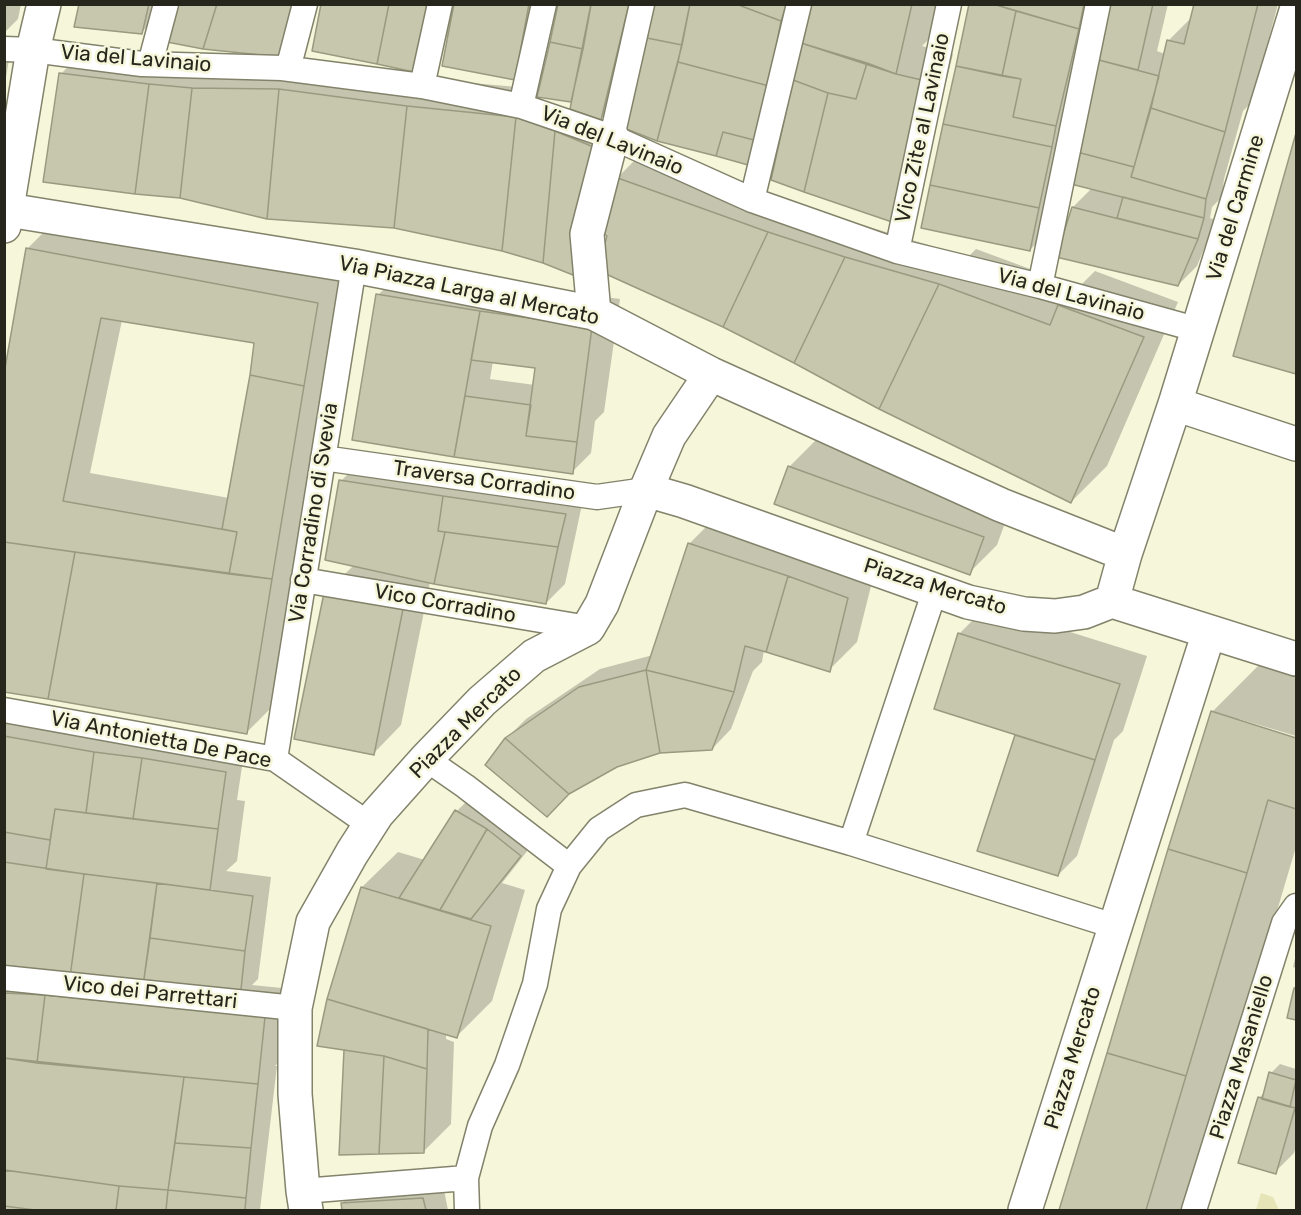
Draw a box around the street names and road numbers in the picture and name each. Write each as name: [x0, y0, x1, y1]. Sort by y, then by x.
street label: Vico Zite al Lavinaio: [891, 31, 955, 225]
street label: Via del Lavinaio: [59, 40, 213, 78]
street label: Via del Lavinaio: [537, 101, 687, 181]
street label: Via del Carmine: [1202, 132, 1270, 284]
street label: Via Piazza Larga al Mercato: [336, 251, 602, 331]
street label: Via del Lavinaio: [995, 263, 1147, 327]
street label: Via Corradino di Svevia: [284, 401, 344, 625]
street label: Traversa Corradino: [391, 456, 577, 506]
street label: Piazza Mercato: [861, 553, 1009, 621]
street label: Vico Corradino: [372, 579, 518, 629]
street label: Piazza Mercato: [405, 662, 527, 784]
street label: Via Antonietta De Pace: [48, 706, 274, 774]
street label: Vico dei Parrettari: [61, 971, 239, 1015]
street label: Piazza Masaniello: [1205, 972, 1279, 1142]
street label: Piazza Mercato: [1039, 984, 1107, 1132]

